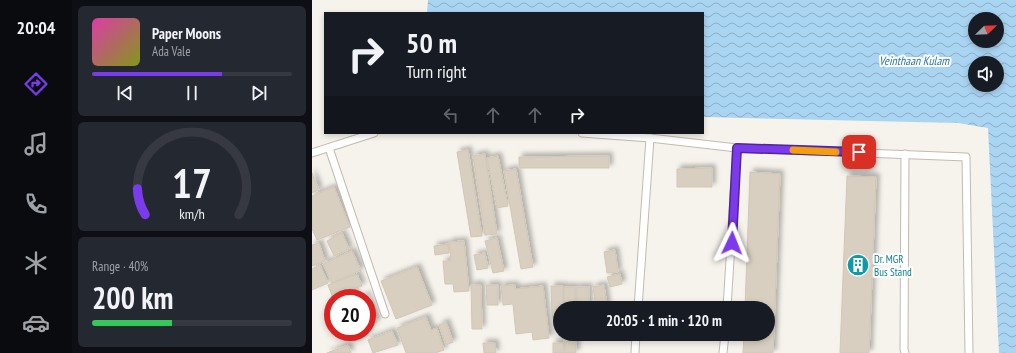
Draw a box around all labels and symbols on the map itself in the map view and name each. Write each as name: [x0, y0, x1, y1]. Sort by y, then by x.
north arrow: [968, 12, 1004, 48]
water label: Veinthaan Kulam: [879, 53, 950, 68]
pin: [842, 135, 876, 169]
position arrow: [711, 222, 753, 264]
building icon: Dr. MGR Bus Stand: [845, 252, 871, 278]
place label: Dr. MGR Bus Stand: [874, 252, 912, 279]
speed limit sign: 20: [324, 289, 376, 341]

